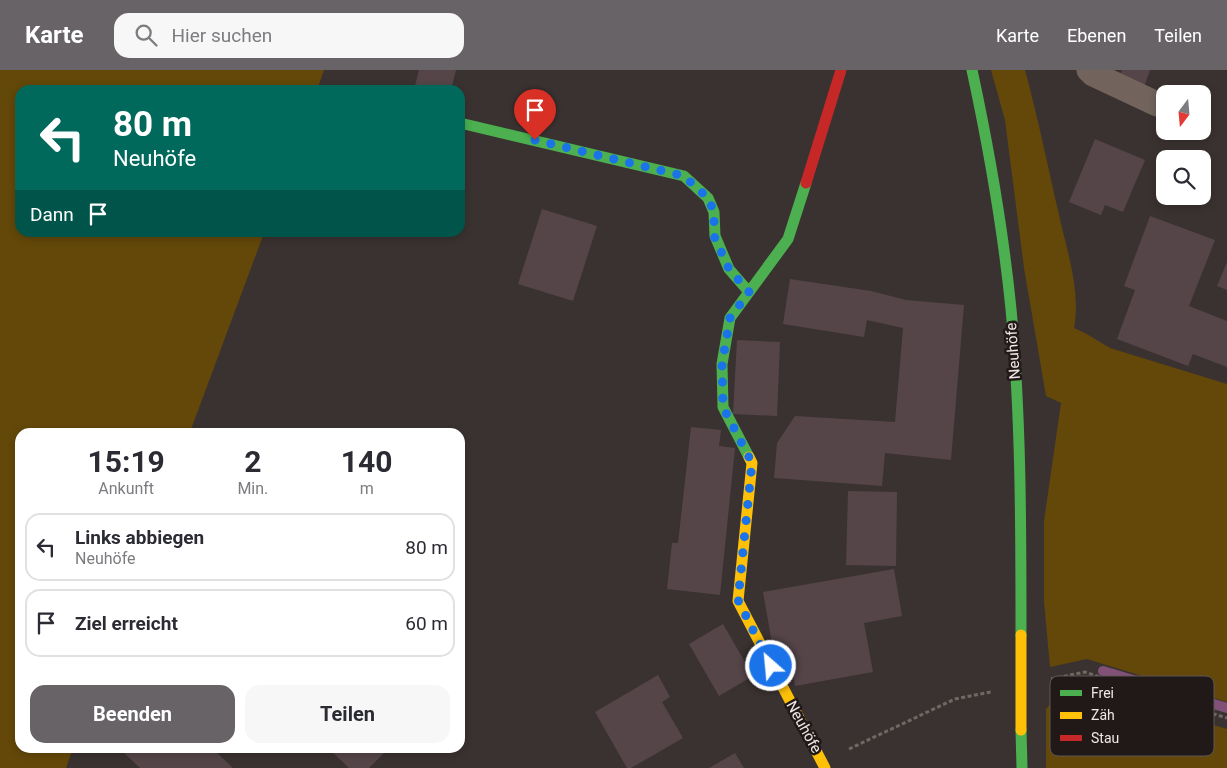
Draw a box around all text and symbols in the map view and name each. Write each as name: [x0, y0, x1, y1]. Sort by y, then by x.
search box: [114, 13, 464, 58]
text: Karte: [25, 21, 84, 49]
icon: search: [132, 21, 160, 49]
text: Hier suchen: [172, 24, 272, 47]
text: Karte: [996, 25, 1039, 46]
text: Ebenen: [1067, 25, 1126, 46]
text: Teilen: [1154, 25, 1202, 46]
north arrow: [1156, 85, 1211, 140]
map controls: [1156, 85, 1211, 205]
pin: [514, 89, 556, 140]
icon: arrive: [521, 96, 549, 124]
text: 80 m: [113, 104, 192, 145]
icon: left: [30, 105, 95, 170]
text: Neuhöfe: [113, 146, 196, 171]
button: search: [1156, 150, 1211, 205]
icon: arrive: [84, 200, 112, 228]
text: Dann: [30, 203, 74, 226]
street label: Neuhöfe: [1002, 322, 1024, 380]
text: 15:19: [88, 444, 165, 479]
text: 2: [244, 444, 261, 479]
text: 140: [341, 444, 392, 479]
text: Ankunft: [98, 479, 154, 498]
text: Min.: [237, 479, 268, 498]
text: m: [360, 479, 374, 498]
text: Links abbiegen: [75, 526, 204, 549]
icon: left: [32, 533, 60, 561]
text: 80 m: [405, 536, 448, 559]
text: Neuhöfe: [75, 549, 136, 568]
icon: arrive: [32, 609, 60, 637]
text: Ziel erreicht: [75, 612, 178, 635]
text: 60 m: [405, 612, 448, 635]
position arrow: [744, 639, 796, 691]
legend: [1050, 676, 1214, 756]
button: Beenden: [30, 685, 235, 743]
button: Teilen: [245, 685, 450, 743]
text: Frei: [1091, 685, 1114, 701]
street label: Neuhöfe: [782, 698, 826, 756]
text: Zäh: [1091, 707, 1115, 723]
text: Stau: [1091, 730, 1119, 746]

